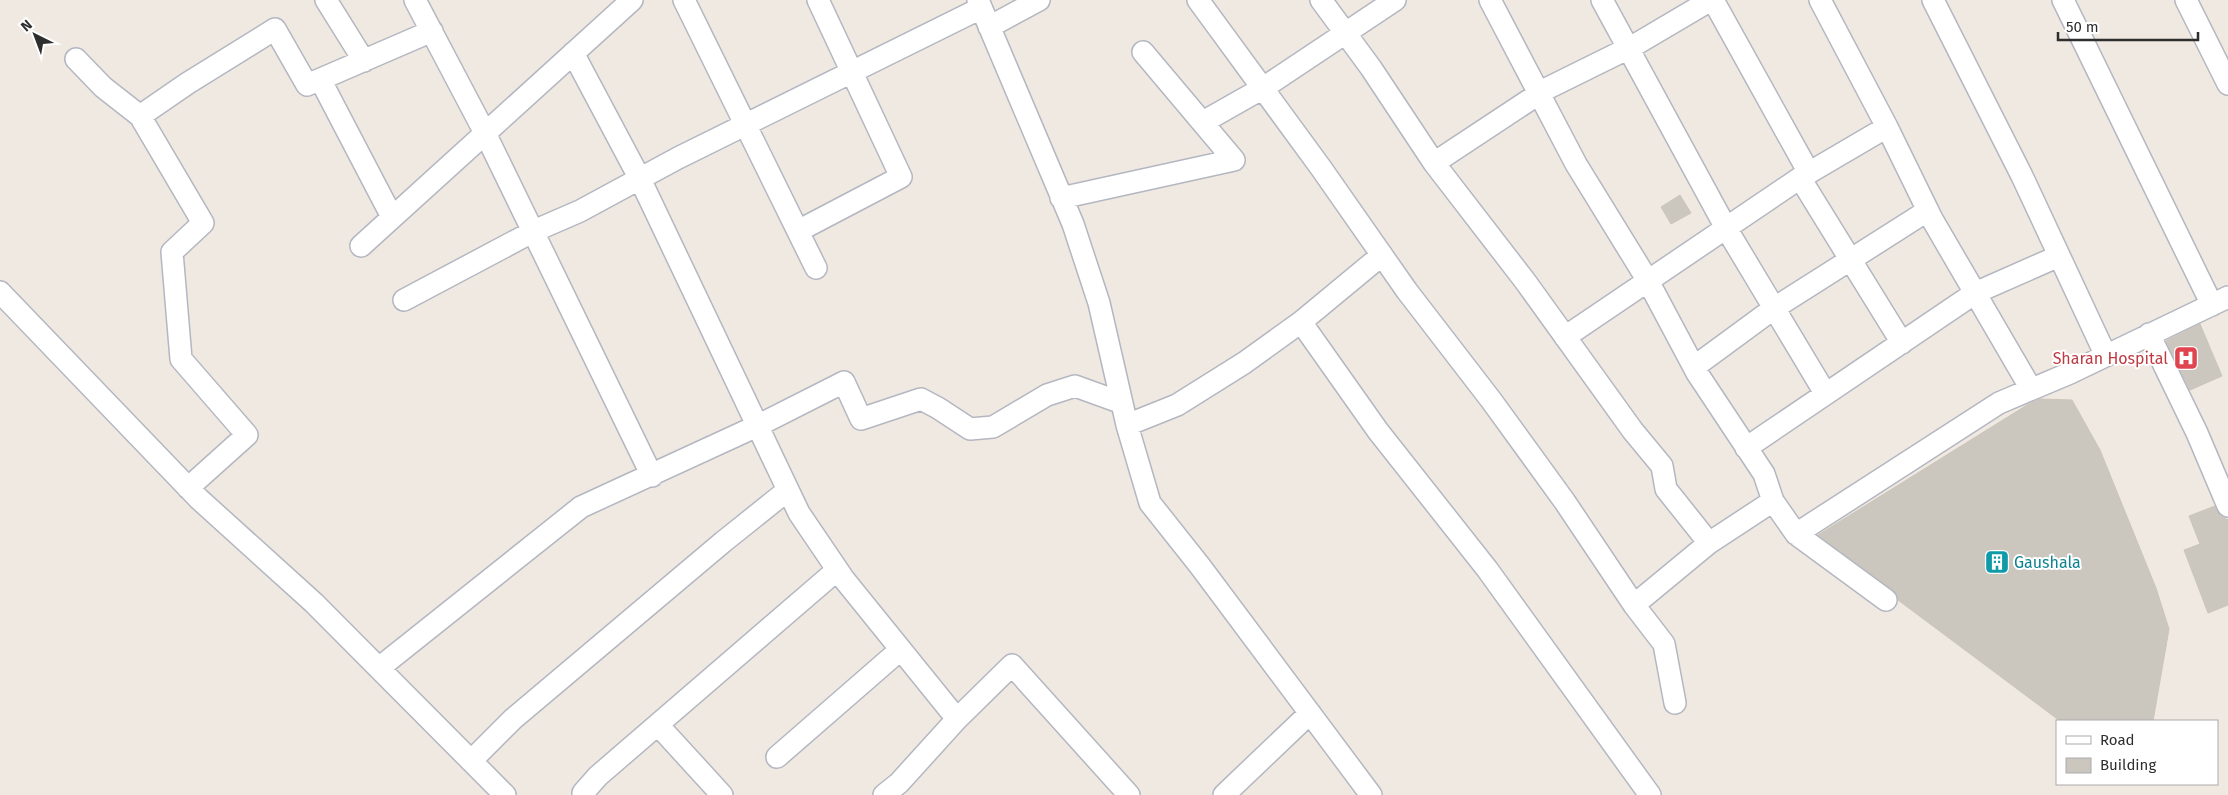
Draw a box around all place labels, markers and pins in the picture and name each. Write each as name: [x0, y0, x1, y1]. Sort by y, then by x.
hospital icon: Sharan Hospital: [2173, 345, 2199, 371]
place label: Sharan Hospital: [2053, 349, 2168, 368]
building icon: Gaushala: [1984, 549, 2010, 575]
place label: Gaushala: [2014, 553, 2081, 572]

